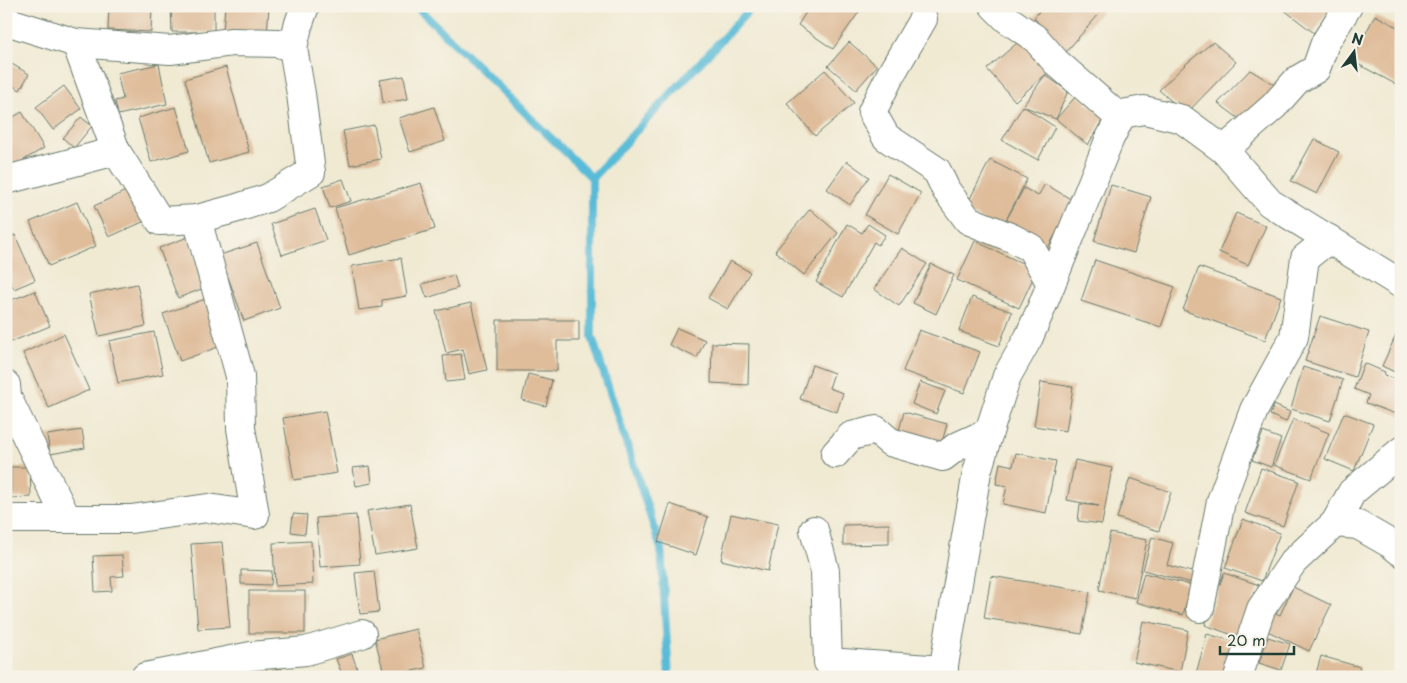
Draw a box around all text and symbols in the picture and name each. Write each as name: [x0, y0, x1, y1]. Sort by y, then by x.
text: N: [1349, 27, 1366, 51]
north arrow: [1330, 28, 1380, 78]
scale bar: [1220, 623, 1293, 655]
text: 20 m: [1227, 628, 1266, 651]

